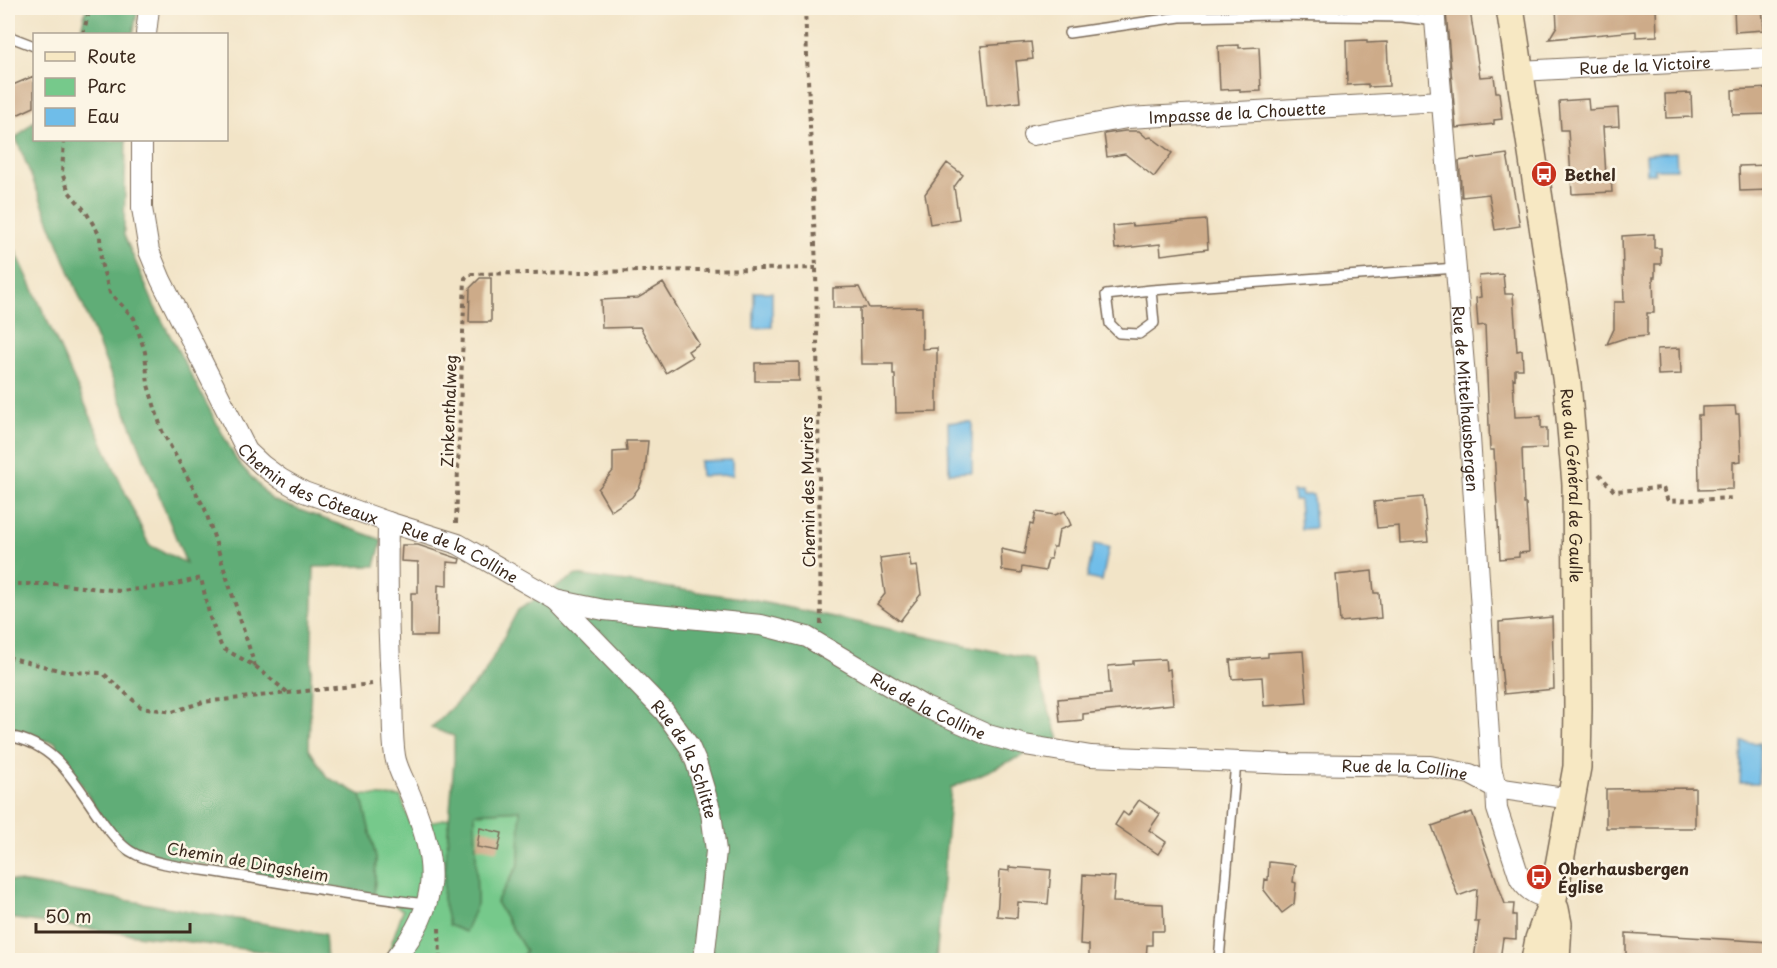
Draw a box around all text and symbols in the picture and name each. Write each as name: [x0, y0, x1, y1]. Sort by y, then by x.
legend: [33, 33, 228, 141]
text: Route: [87, 42, 137, 69]
street label: Rue de la Victoire: [1578, 49, 1711, 80]
text: Parc: [87, 72, 126, 99]
street label: Impasse de la Chouette: [1148, 95, 1327, 129]
text: Eau: [87, 102, 119, 129]
bus stop icon: Bethel: [1529, 159, 1559, 189]
place label: Bethel: [1564, 162, 1616, 186]
street label: Rue de Mittelhausbergen: [1447, 305, 1485, 492]
street label: Zinkenthalweg: [434, 354, 462, 468]
street label: Rue du Général de Gaulle: [1555, 387, 1589, 583]
street label: Chemin des Muriers: [794, 416, 820, 568]
street label: Chemin des Côteaux: [233, 439, 382, 530]
street label: Rue de la Colline: [398, 515, 523, 588]
street label: Rue de la Colline: [866, 666, 990, 744]
street label: Rue de la Schlitte: [647, 693, 724, 820]
street label: Rue de la Colline: [1342, 753, 1470, 785]
street label: Chemin de Dingsheim: [165, 835, 331, 887]
place label: Oberhausbergen Église: [1558, 856, 1689, 898]
bus stop icon: Oberhausbergen Église: [1524, 862, 1554, 892]
scale bar: [36, 896, 190, 934]
text: 50 m: [45, 902, 92, 929]

